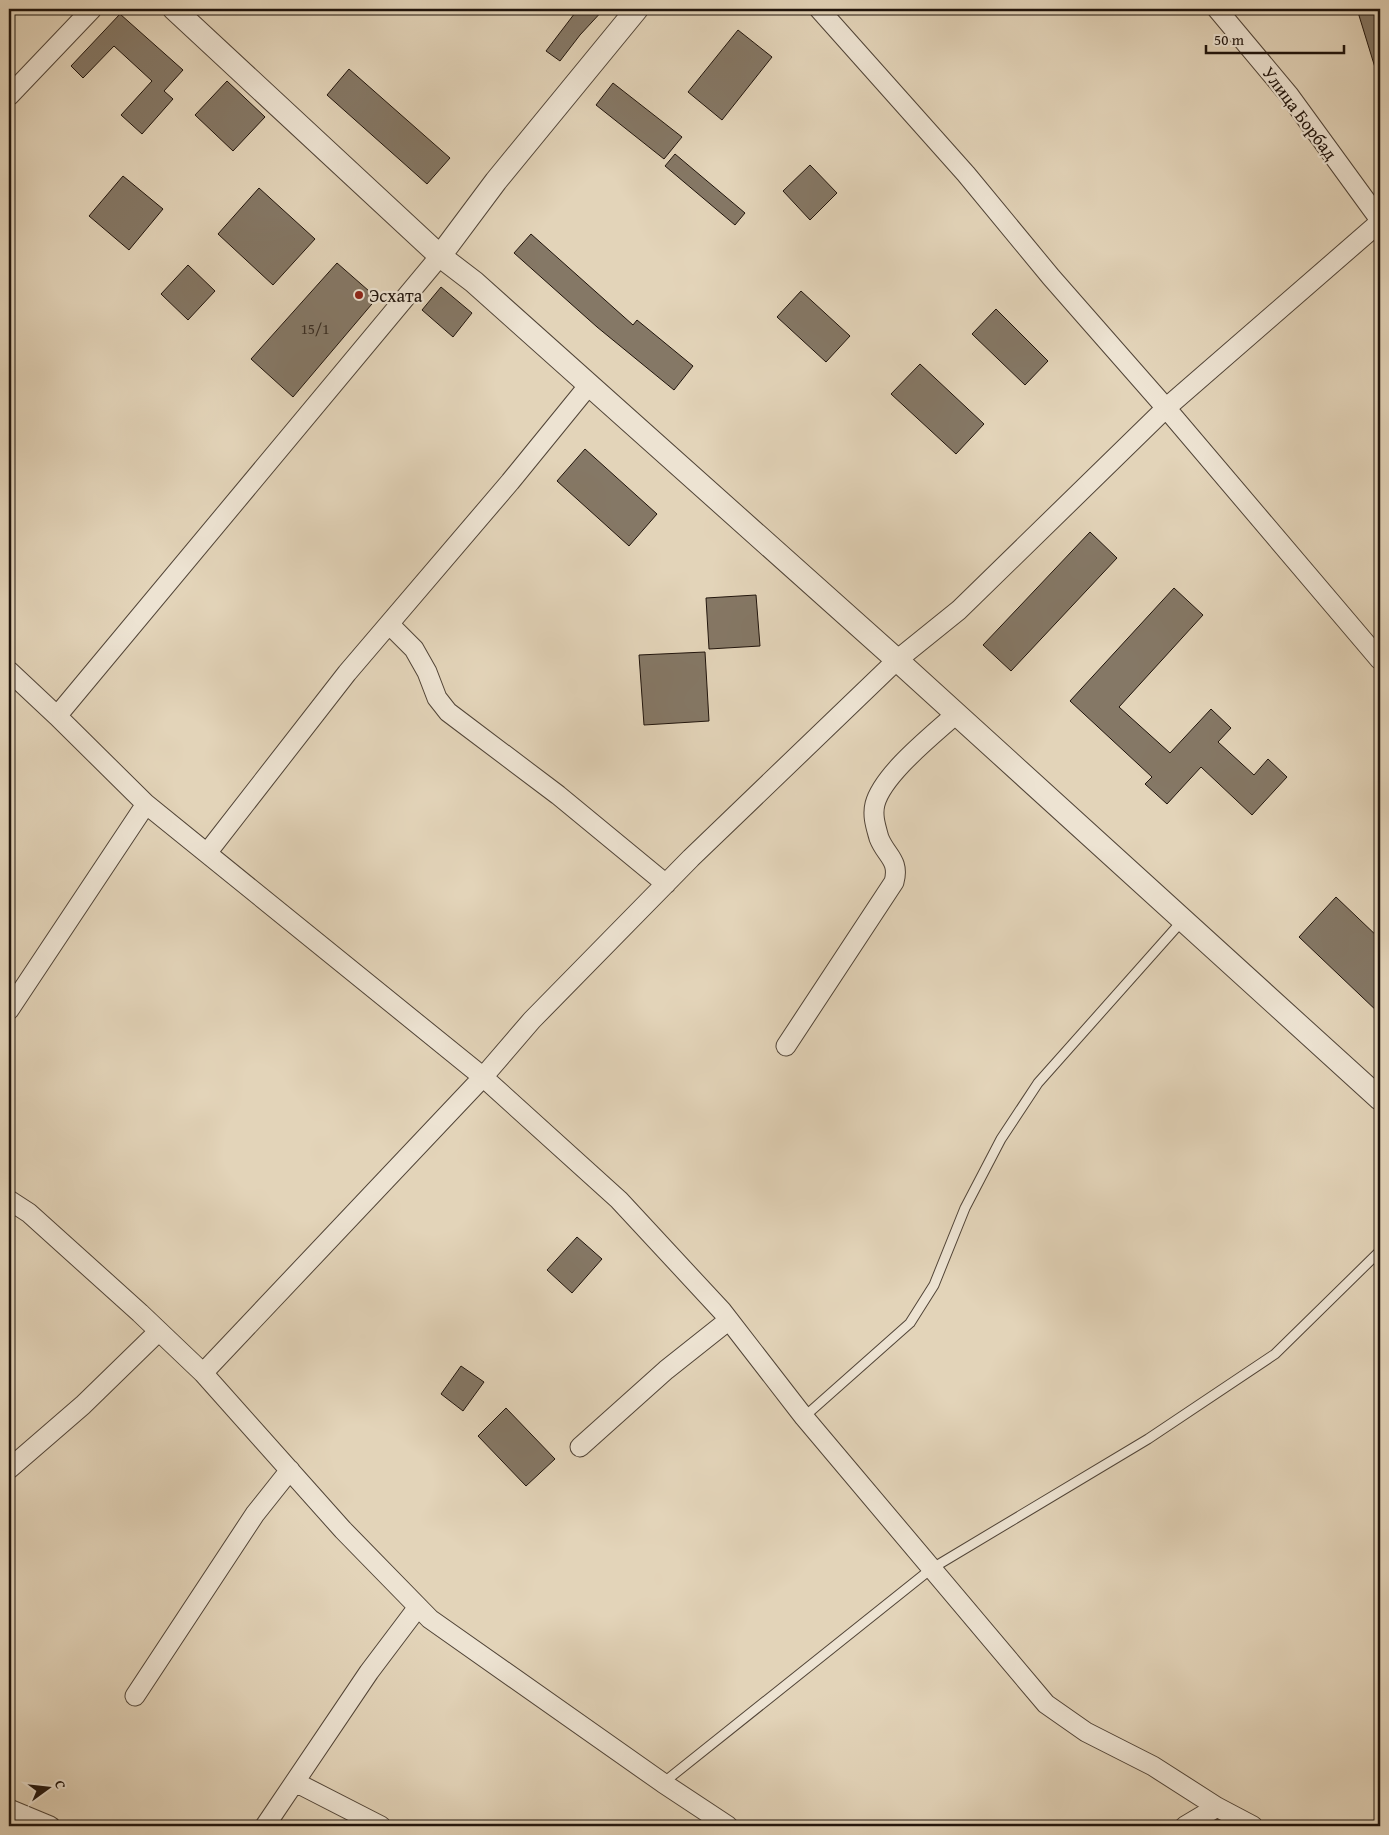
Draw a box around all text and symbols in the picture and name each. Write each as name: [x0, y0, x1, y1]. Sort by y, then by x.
scale bar: [1206, 22, 1344, 54]
text: 50 m: [1214, 29, 1245, 50]
street label: Улица Борбад: [1256, 61, 1344, 166]
place label: Эсхата: [369, 282, 423, 309]
marker: Эсхата: [353, 289, 365, 301]
house number: 15/1: [301, 318, 329, 339]
north arrow: [22, 1762, 72, 1812]
text: С: [50, 1778, 71, 1791]

